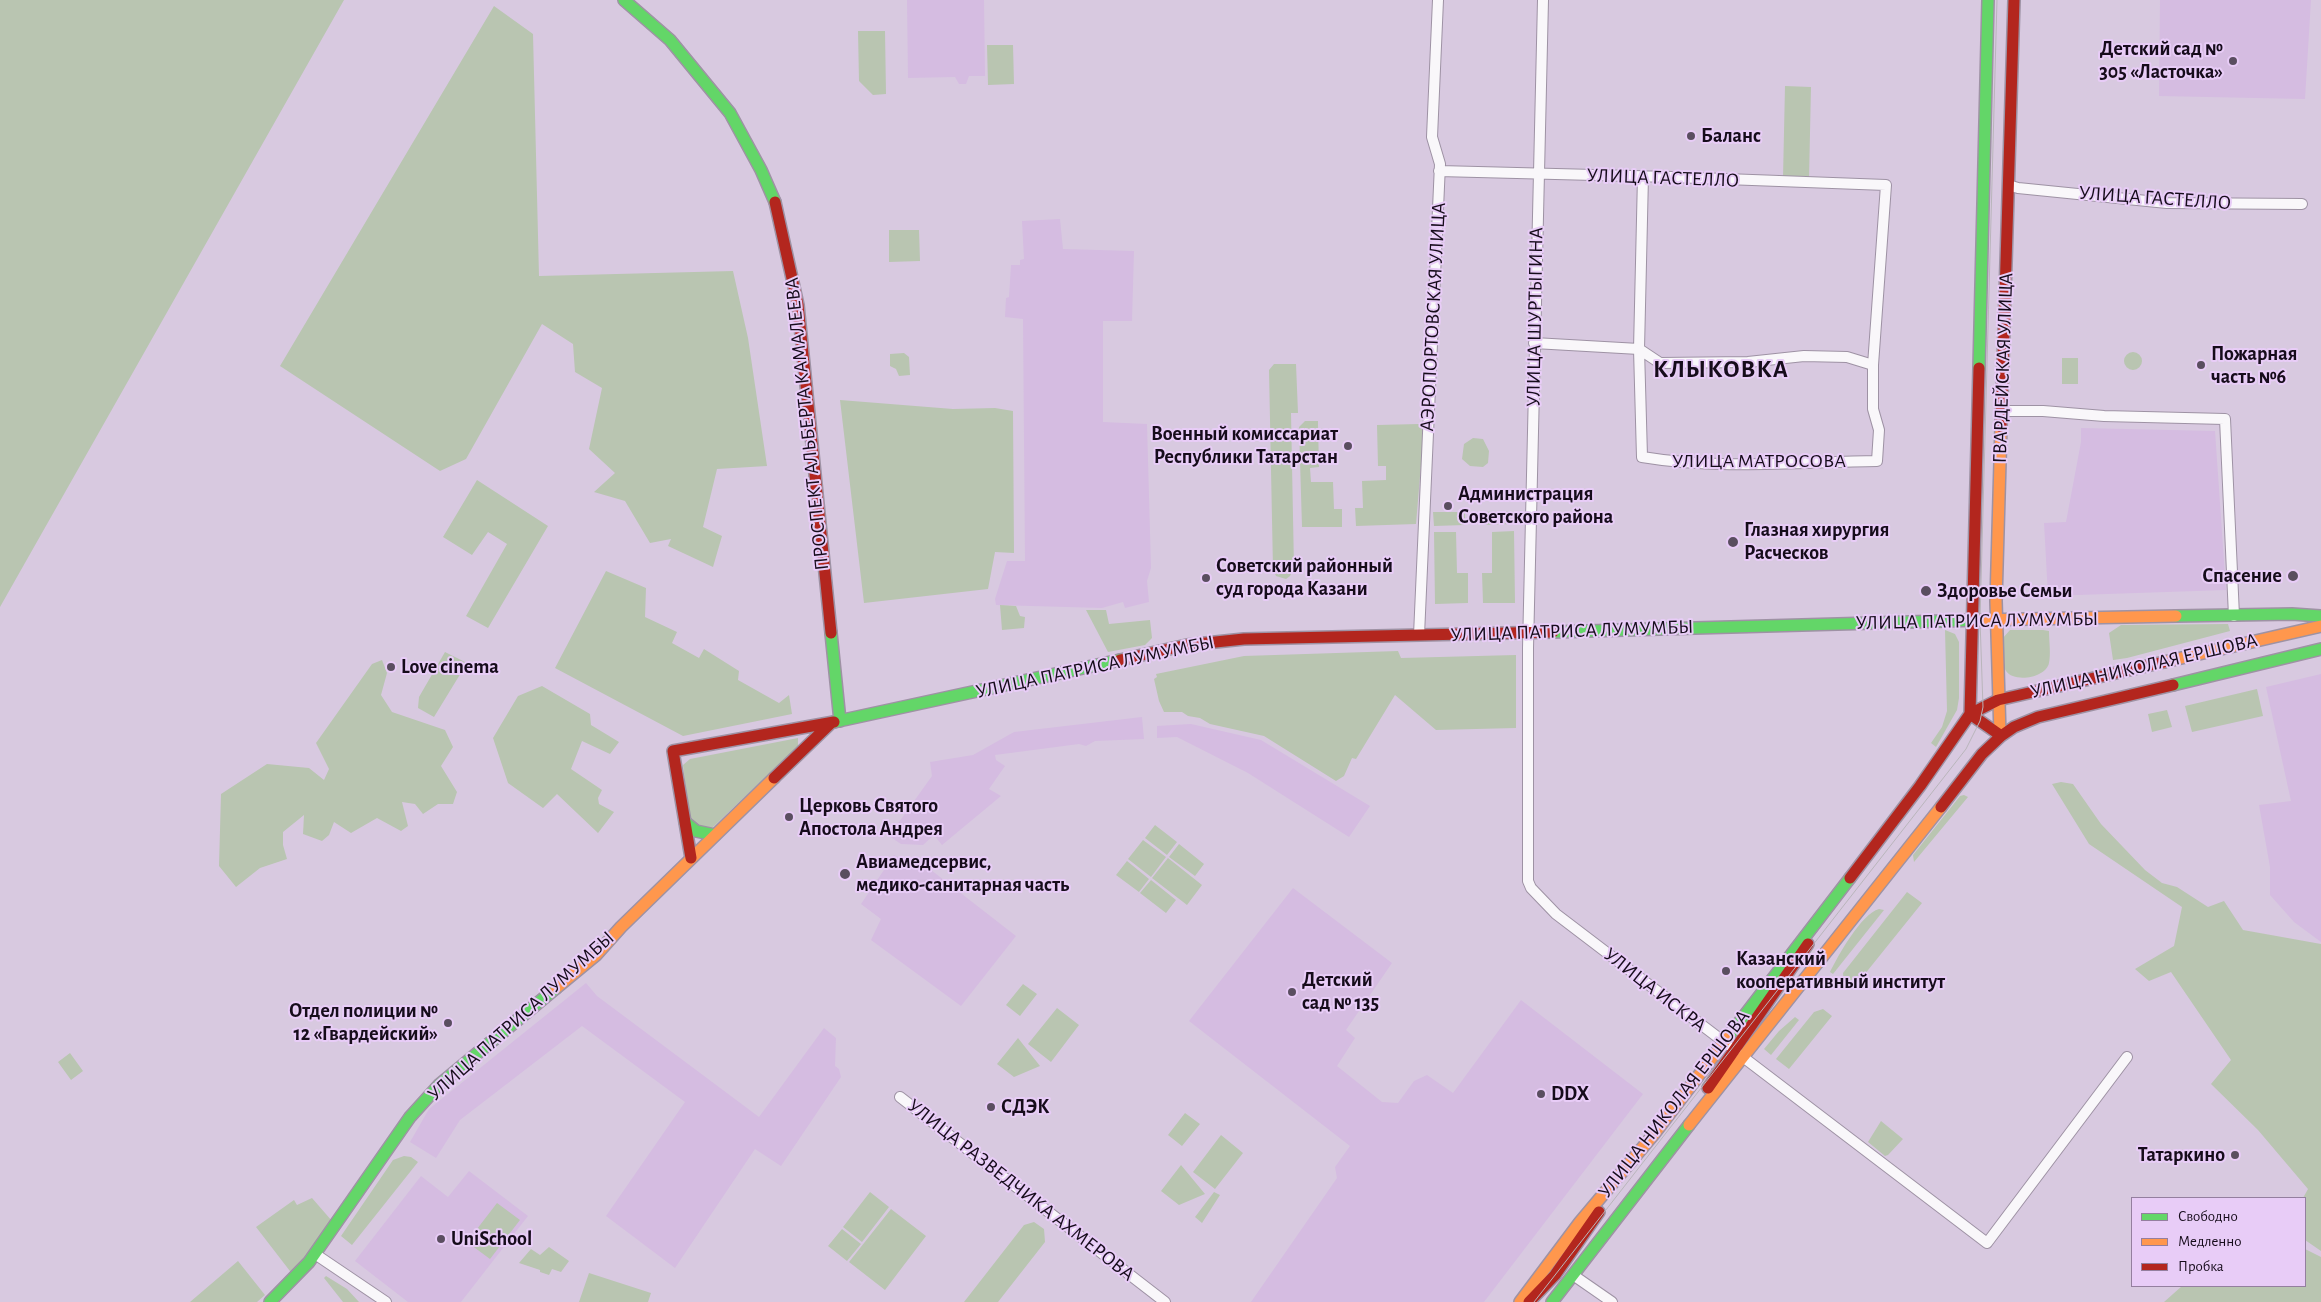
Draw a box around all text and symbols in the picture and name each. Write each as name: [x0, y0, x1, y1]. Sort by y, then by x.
place label: Детский сад № 305 «Ласточка»: [2099, 37, 2223, 84]
marker: Детский сад № 305 «Ласточка»: [2227, 55, 2239, 67]
place label: Баланс: [1701, 124, 1761, 148]
marker: Баланс: [1685, 130, 1697, 142]
street label: УЛИЦА ГАСТЕЛЛО: [1586, 163, 1740, 193]
street label: УЛИЦА ГАСТЕЛЛО: [2078, 181, 2232, 215]
street label: АЭРОПОРТОВСКАЯ УЛИЦА: [1415, 202, 1451, 432]
street label: УЛИЦА ШУРТЫГИНА: [1521, 227, 1549, 407]
street label: ГВАРДЕЙСКАЯ УЛИЦА: [1988, 272, 2018, 464]
street label: ПРОСПЕКТ АЛЬБЕРТА КАМАЛЕЕВА: [780, 276, 834, 572]
place label: Пожарная часть №6: [2211, 342, 2297, 389]
district label: КЛЫКОВКА: [1652, 354, 1790, 384]
marker: Пожарная часть №6: [2195, 359, 2207, 371]
place label: Военный комиссариат Республики Татарстан: [1151, 422, 1338, 469]
marker: Военный комиссариат Республики Татарстан: [1342, 440, 1354, 452]
street label: УЛИЦА МАТРОСОВА: [1672, 449, 1846, 473]
place label: Администрация Советского района: [1458, 482, 1613, 529]
marker: Администрация Советского района: [1442, 500, 1454, 512]
place label: Глазная хирургия Расческов: [1744, 518, 1890, 565]
marker: Глазная хирургия Расческов: [1726, 535, 1740, 549]
place label: Советский районный суд города Казани: [1216, 554, 1393, 601]
place label: Спасение: [2202, 564, 2282, 588]
marker: Спасение: [2286, 569, 2300, 583]
marker: Советский районный суд города Казани: [1200, 572, 1212, 584]
place label: Здоровье Семьи: [1937, 579, 2072, 603]
marker: Здоровье Семьи: [1919, 584, 1933, 598]
street label: УЛИЦА ПАТРИСА ЛУМУМБЫ: [1855, 607, 2099, 635]
street label: УЛИЦА ПАТРИСА ЛУМУМБЫ: [1450, 615, 1694, 647]
street label: УЛИЦА НИКОЛАЯ ЕРШОВА: [2028, 628, 2260, 704]
street label: УЛИЦА ПАТРИСА ЛУМУМБЫ: [974, 630, 1216, 704]
place label: Love cinema: [401, 655, 499, 679]
marker: Love cinema: [385, 661, 397, 673]
place label: Церковь Святого Апостола Андрея: [799, 794, 943, 841]
marker: Церковь Святого Апостола Андрея: [783, 811, 795, 823]
place label: Авиамедсервис, медико-санитарная часть: [856, 850, 1069, 897]
marker: Авиамедсервис, медико-санитарная часть: [838, 867, 852, 881]
street label: УЛИЦА ПАТРИСА ЛУМУМБЫ: [423, 926, 619, 1106]
street label: УЛИЦА ИСКРА: [1599, 942, 1711, 1038]
place label: Казанский кооперативный институт: [1736, 947, 1945, 994]
marker: Казанский кооперативный институт: [1720, 965, 1732, 977]
place label: Детский сад № 135: [1302, 968, 1379, 1015]
marker: Детский сад № 135: [1286, 986, 1298, 998]
place label: Отдел полиции № 12 «Гвардейский»: [289, 999, 438, 1046]
street label: УЛИЦА НИКОЛАЯ ЕРШОВА: [1593, 1005, 1755, 1203]
marker: Отдел полиции № 12 «Гвардейский»: [442, 1017, 454, 1029]
place label: DDX: [1551, 1082, 1589, 1106]
marker: DDX: [1535, 1088, 1547, 1100]
street label: УЛИЦА РАЗВЕДЧИКА АХМЕРОВА: [903, 1094, 1139, 1286]
place label: СДЭК: [1001, 1095, 1050, 1119]
marker: СДЭК: [985, 1101, 997, 1113]
place label: Татаркино: [2138, 1143, 2225, 1167]
marker: Татаркино: [2229, 1149, 2241, 1161]
legend: [2131, 1197, 2306, 1287]
text: Свободно: [2178, 1209, 2238, 1224]
place label: UniSchool: [451, 1227, 532, 1251]
marker: UniSchool: [435, 1233, 447, 1245]
text: Медленно: [2178, 1234, 2242, 1249]
text: Пробка: [2178, 1259, 2224, 1274]

